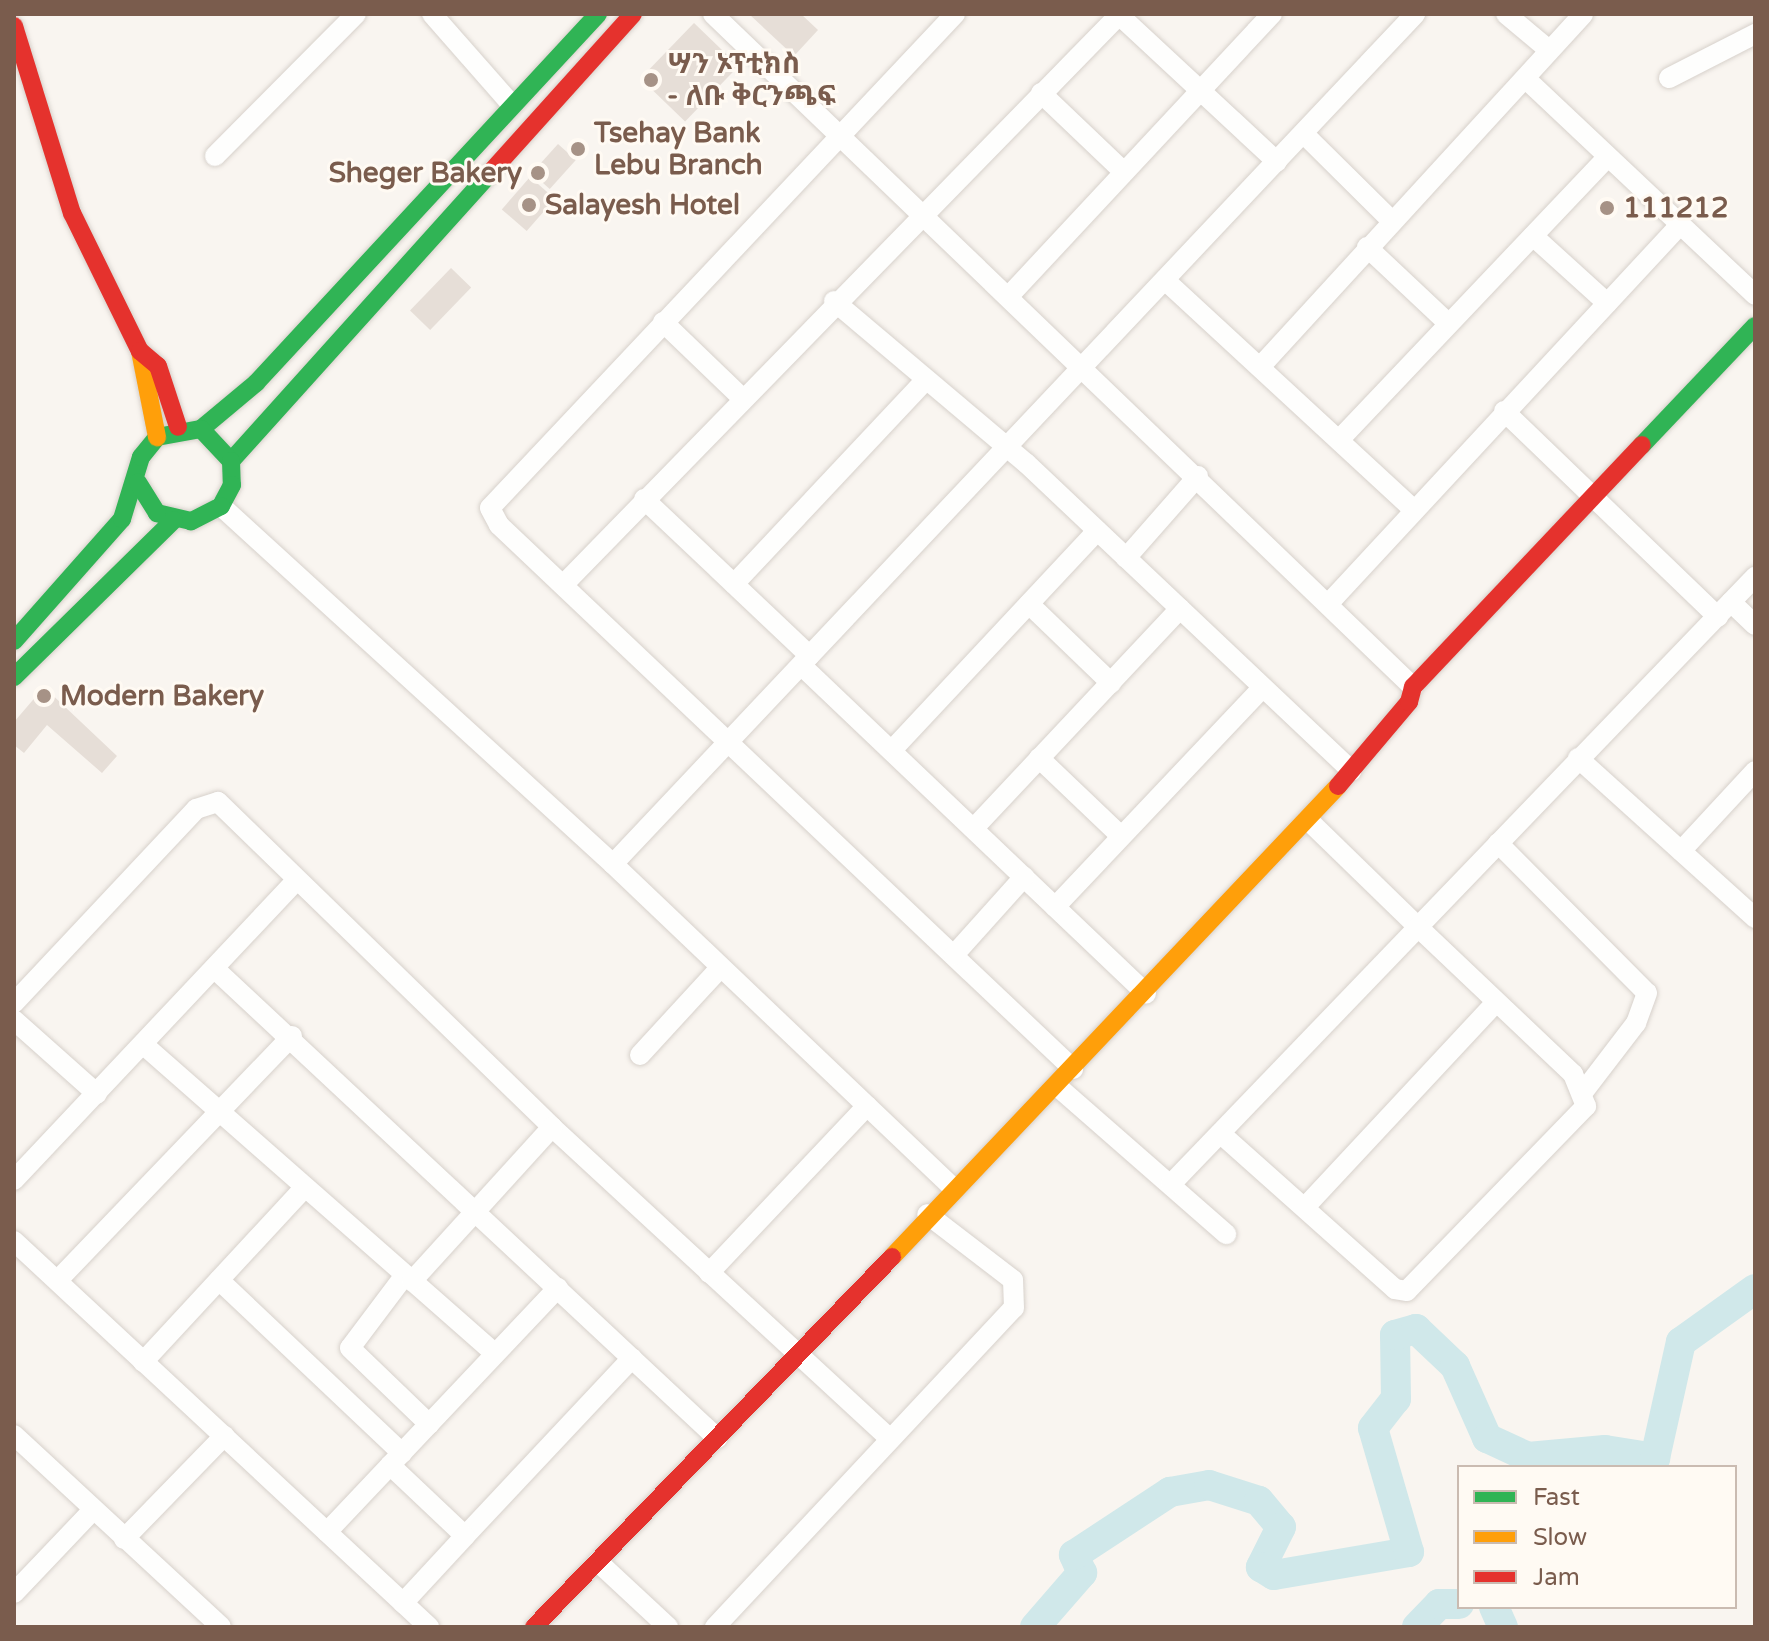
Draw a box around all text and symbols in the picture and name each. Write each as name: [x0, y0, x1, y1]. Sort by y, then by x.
place label: ሣን ኦፕቲክስ - ለቡ ቅርንጫፍ: [667, 47, 836, 113]
marker: ሣን ኦፕቲክስ - ለቡ ቅርንጫፍ: [642, 71, 660, 89]
place label: Tsehay Bank Lebu Branch: [594, 116, 763, 182]
marker: Tsehay Bank Lebu Branch: [569, 140, 587, 158]
place label: Sheger Bakery: [329, 156, 522, 190]
marker: Sheger Bakery: [529, 164, 547, 182]
place label: Salayesh Hotel: [545, 188, 740, 222]
place label: 111212: [1623, 191, 1729, 225]
marker: Salayesh Hotel: [520, 196, 538, 214]
marker: 111212: [1598, 199, 1616, 217]
place label: Modern Bakery: [60, 679, 264, 713]
marker: Modern Bakery: [35, 687, 53, 705]
legend: [1457, 1465, 1737, 1609]
text: Fast: [1533, 1483, 1580, 1512]
text: Slow: [1533, 1523, 1587, 1552]
text: Jam: [1533, 1563, 1580, 1592]

